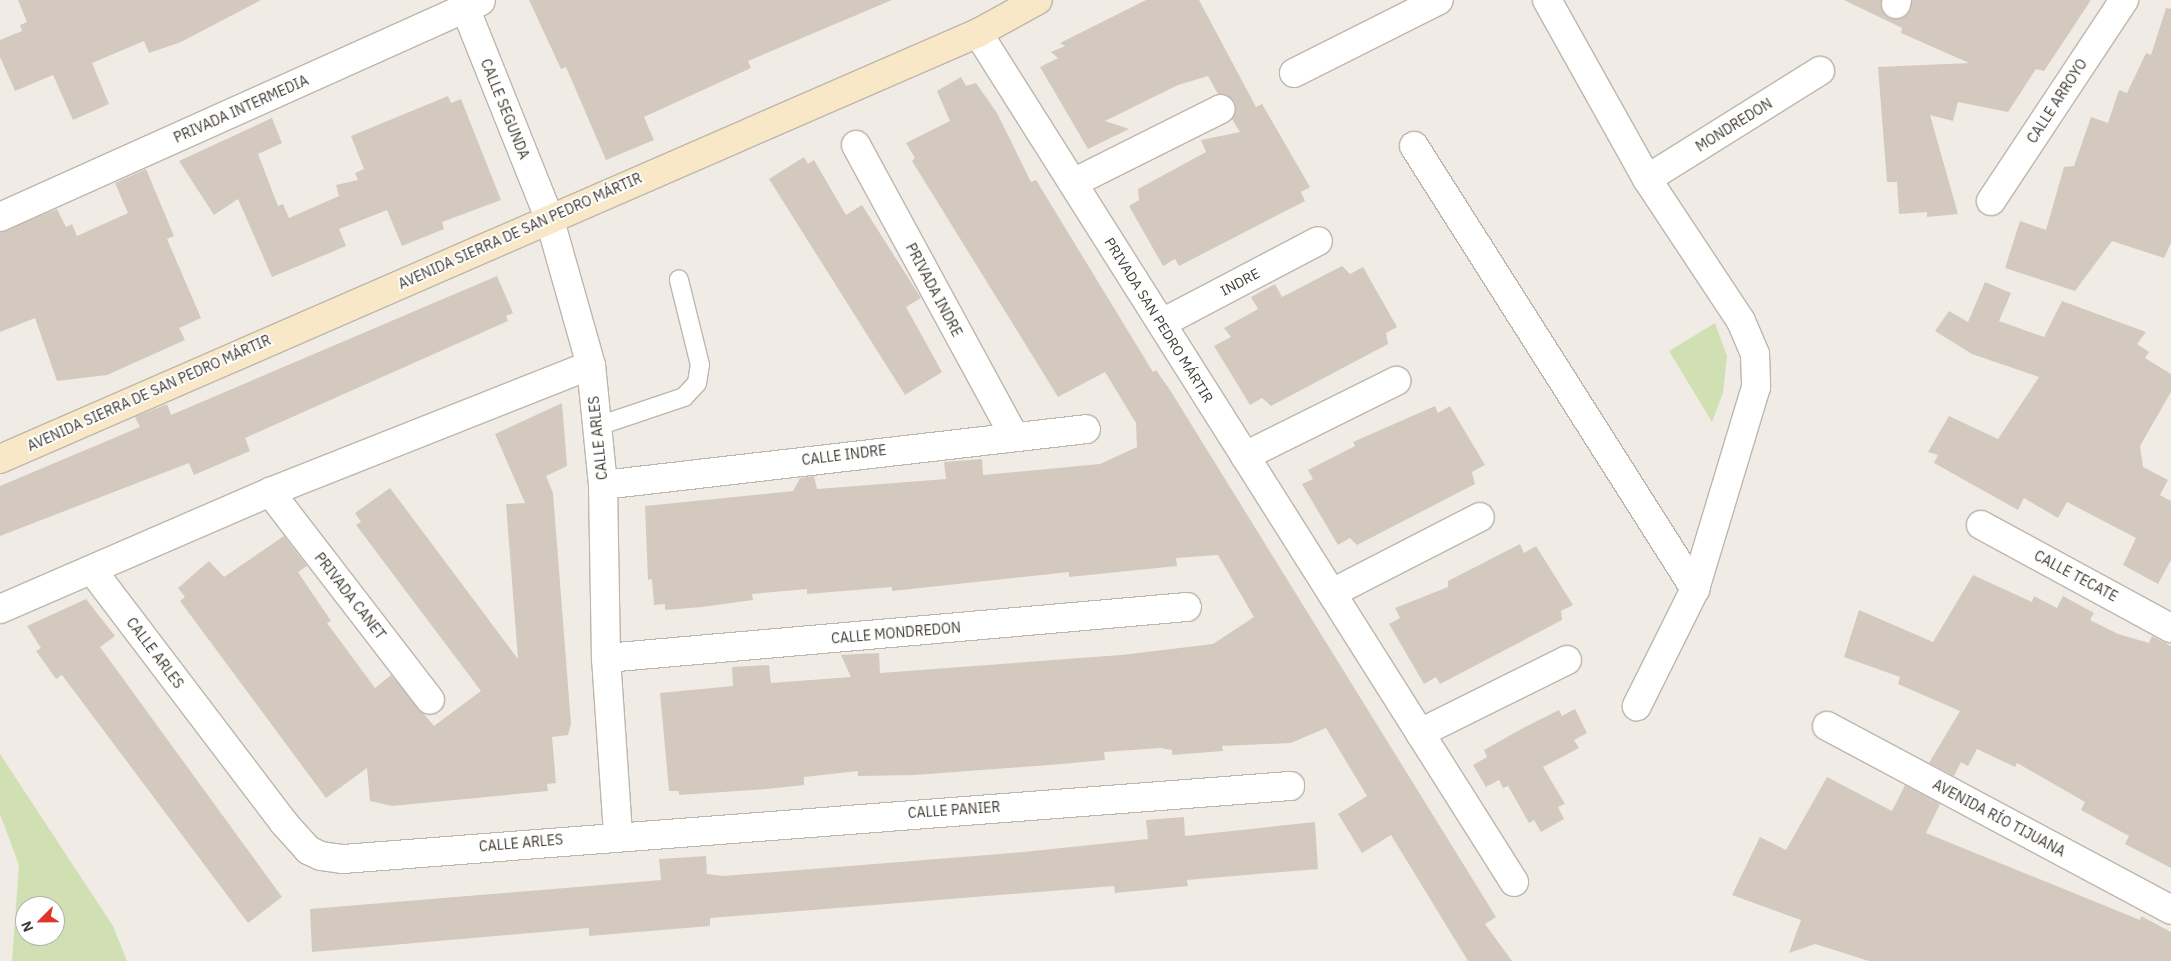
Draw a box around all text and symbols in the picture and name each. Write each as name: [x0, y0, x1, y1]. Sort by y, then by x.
street label: CALLE SEGUNDA: [477, 56, 533, 162]
street label: CALLE ARROYO: [2023, 56, 2091, 146]
street label: PRIVADA INTERMEDIA: [171, 72, 311, 146]
street label: MONDREDON: [1693, 95, 1775, 155]
street label: AVENIDA SIERRA DE SAN PEDRO MÁRTIR: [396, 169, 644, 293]
street label: PRIVADA SAN PEDRO MÁRTIR: [1101, 234, 1217, 406]
street label: PRIVADA INDRE: [902, 240, 966, 340]
street label: INDRE: [1218, 265, 1262, 299]
street label: AVENIDA SIERRA DE SAN PEDRO MÁRTIR: [25, 331, 273, 455]
street label: CALLE ARLES: [585, 395, 611, 481]
street label: CALLE INDRE: [801, 441, 887, 469]
street label: CALLE TECATE: [2031, 547, 2121, 605]
street label: PRIVADA CANET: [311, 549, 389, 643]
street label: CALLE ARLES: [123, 614, 187, 692]
street label: CALLE MONDREDON: [830, 619, 962, 647]
street label: AVENIDA RÍO TIJUANA: [1930, 776, 2068, 860]
street label: CALLE PANIER: [907, 798, 1001, 822]
street label: CALLE ARLES: [478, 831, 564, 855]
north arrow: [15, 896, 65, 946]
text: N: [17, 918, 37, 935]

